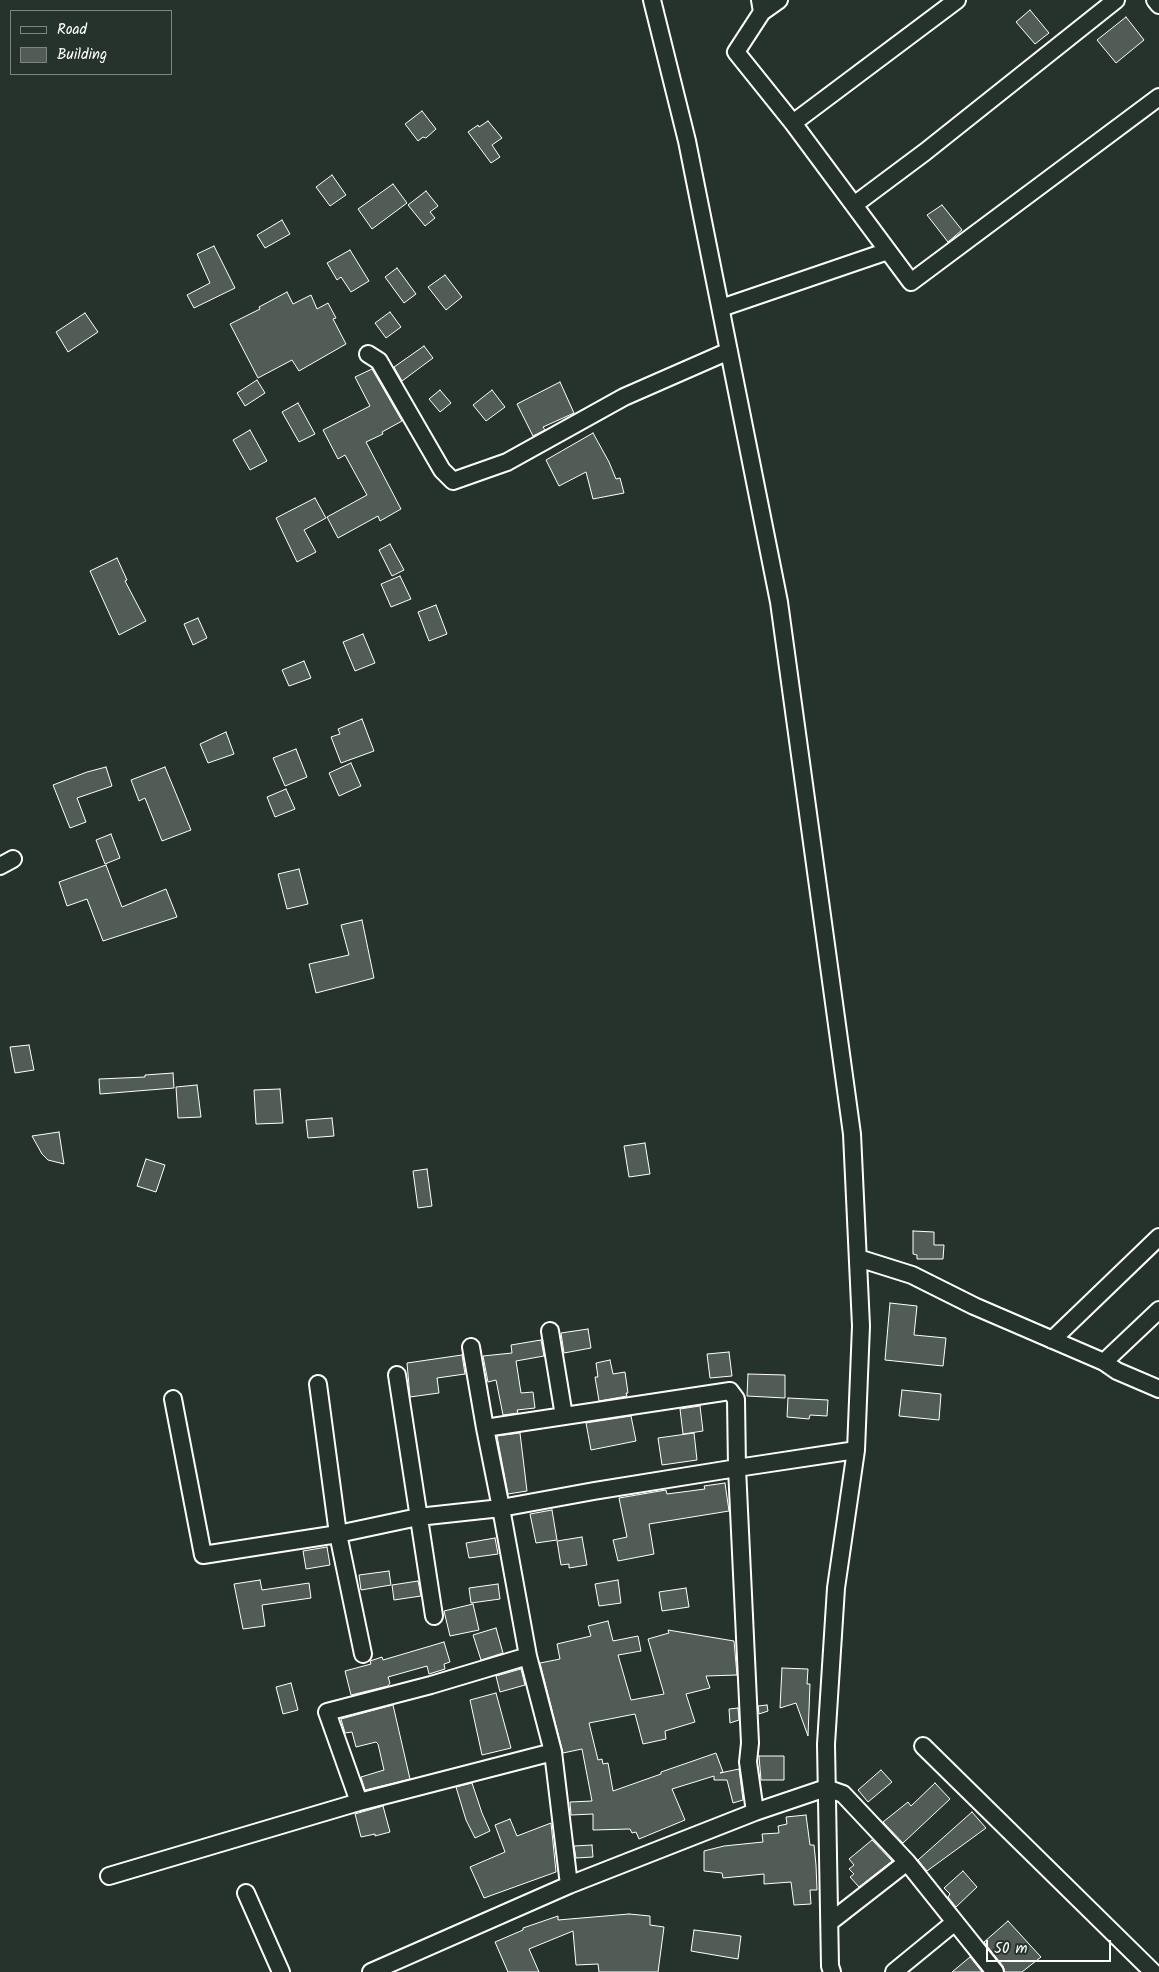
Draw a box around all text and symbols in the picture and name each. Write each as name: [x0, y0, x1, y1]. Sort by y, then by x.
legend: [10, 10, 172, 75]
text: Road: [57, 18, 87, 42]
text: Building: [57, 43, 107, 67]
scale bar: [989, 1930, 1114, 1962]
text: 50 m: [994, 1937, 1028, 1961]

